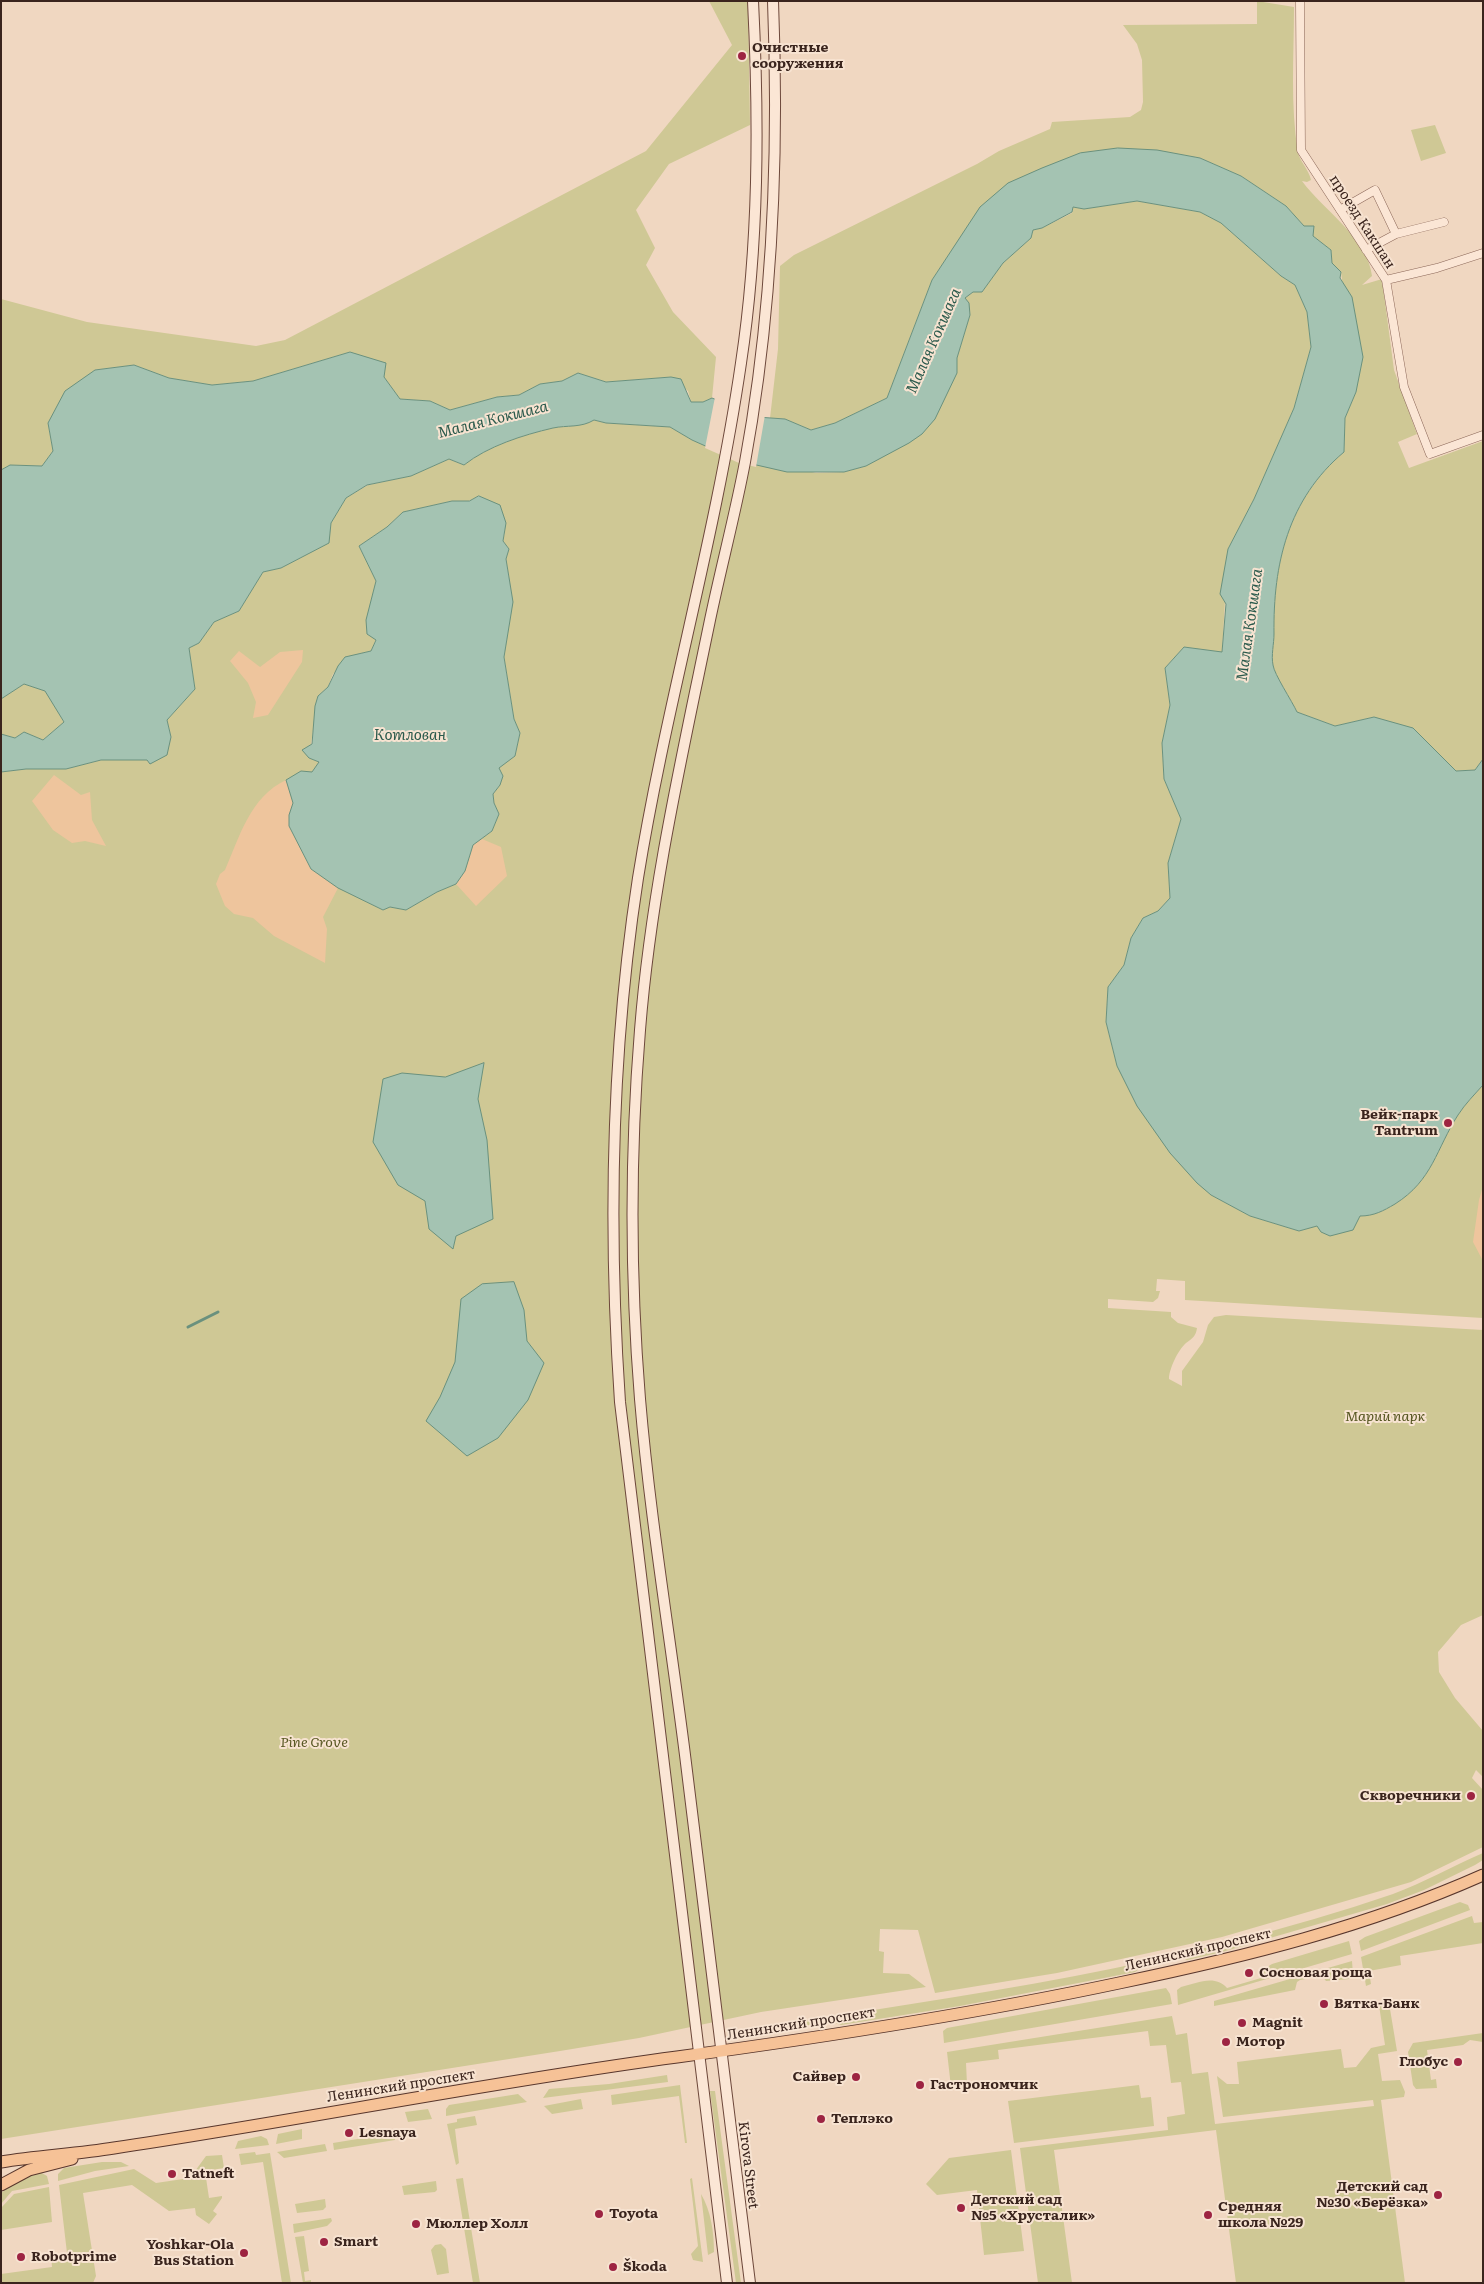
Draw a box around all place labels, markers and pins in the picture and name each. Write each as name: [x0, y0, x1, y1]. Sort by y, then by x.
place label: Очистные сооружения: [752, 40, 844, 72]
marker: Очистные сооружения: [736, 50, 748, 62]
place label: Вейк-парк Tantrum: [1360, 1107, 1438, 1140]
marker: Вейк-парк Tantrum: [1442, 1117, 1454, 1129]
place label: Скворечники: [1360, 1788, 1461, 1804]
marker: Скворечники: [1465, 1790, 1477, 1802]
place label: Сосновая роща: [1259, 1965, 1372, 1981]
marker: Сосновая роща: [1243, 1967, 1255, 1979]
place label: Вятка-Банк: [1334, 1996, 1420, 2012]
marker: Вятка-Банк: [1318, 1998, 1330, 2010]
place label: Magnit: [1252, 2015, 1303, 2031]
marker: Magnit: [1236, 2017, 1248, 2029]
place label: Мотор: [1236, 2034, 1285, 2050]
marker: Мотор: [1220, 2036, 1232, 2048]
place label: Глобус: [1399, 2054, 1448, 2070]
marker: Глобус: [1452, 2056, 1464, 2068]
place label: Сайвер: [793, 2069, 846, 2085]
marker: Сайвер: [850, 2071, 862, 2083]
place label: Гастрономчик: [930, 2077, 1038, 2093]
marker: Гастрономчик: [914, 2079, 926, 2091]
place label: Теплэко: [831, 2111, 893, 2127]
marker: Теплэко: [815, 2113, 827, 2125]
place label: Lesnaya: [359, 2125, 416, 2141]
marker: Lesnaya: [343, 2127, 355, 2139]
place label: Tatneft: [182, 2166, 234, 2182]
marker: Tatneft: [166, 2168, 178, 2180]
place label: Детский сад №30 «Берёзка»: [1316, 2179, 1428, 2212]
marker: Детский сад №30 «Берёзка»: [1432, 2189, 1444, 2201]
place label: Детский сад №5 «Хрусталик»: [971, 2192, 1095, 2224]
place label: Средняя школа №29: [1218, 2199, 1303, 2232]
marker: Детский сад №5 «Хрусталик»: [955, 2202, 967, 2214]
place label: Toyota: [609, 2206, 658, 2222]
marker: Toyota: [593, 2208, 605, 2220]
marker: Средняя школа №29: [1202, 2209, 1214, 2221]
place label: Мюллер Холл: [426, 2216, 528, 2232]
marker: Мюллер Холл: [410, 2218, 422, 2230]
place label: Smart: [334, 2234, 378, 2250]
marker: Smart: [318, 2236, 330, 2248]
place label: Yoshkar-Ola Bus Station: [146, 2237, 234, 2270]
marker: Yoshkar-Ola Bus Station: [238, 2247, 250, 2259]
place label: Robotprime: [31, 2249, 117, 2265]
marker: Robotprime: [15, 2251, 27, 2263]
place label: Škoda: [623, 2259, 667, 2275]
marker: Škoda: [607, 2261, 619, 2273]

